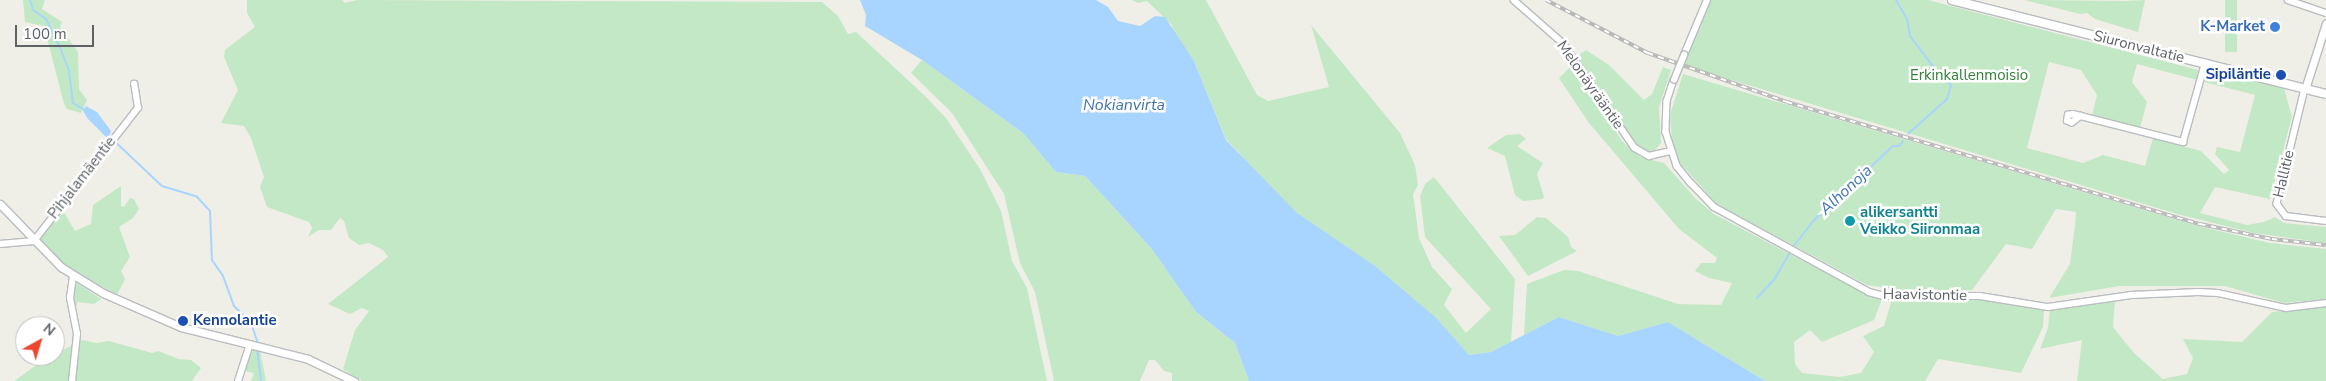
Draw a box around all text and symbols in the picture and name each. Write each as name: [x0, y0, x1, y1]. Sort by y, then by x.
scale bar: [18, 15, 96, 47]
place label: K-Market: [2200, 18, 2265, 36]
marker: K-Market: [2269, 21, 2281, 33]
text: 100 m: [23, 24, 67, 44]
street label: Siuronvaltatie: [2092, 27, 2186, 67]
street label: Melonäyrääntie: [1553, 37, 1627, 133]
place label: Sipiläntie: [2205, 66, 2271, 84]
park label: Erkinkallenmoisio: [1910, 67, 2028, 85]
marker: Sipiläntie: [2275, 69, 2287, 81]
water label: Nokianvirta: [1083, 95, 1165, 115]
street label: Pihjalamäentie: [44, 133, 120, 223]
street label: Hallitie: [2270, 148, 2298, 200]
water label: Alhonoja: [1816, 161, 1876, 219]
place label: alikersantti Veikko Siironmaa: [1860, 203, 1980, 238]
marker: alikersantti Veikko Siironmaa: [1844, 215, 1856, 227]
street label: Haavistontie: [1883, 285, 1967, 305]
place label: Kennolantie: [193, 312, 277, 330]
marker: Kennolantie: [177, 315, 189, 327]
north arrow: [15, 316, 65, 366]
text: N: [39, 319, 59, 340]

